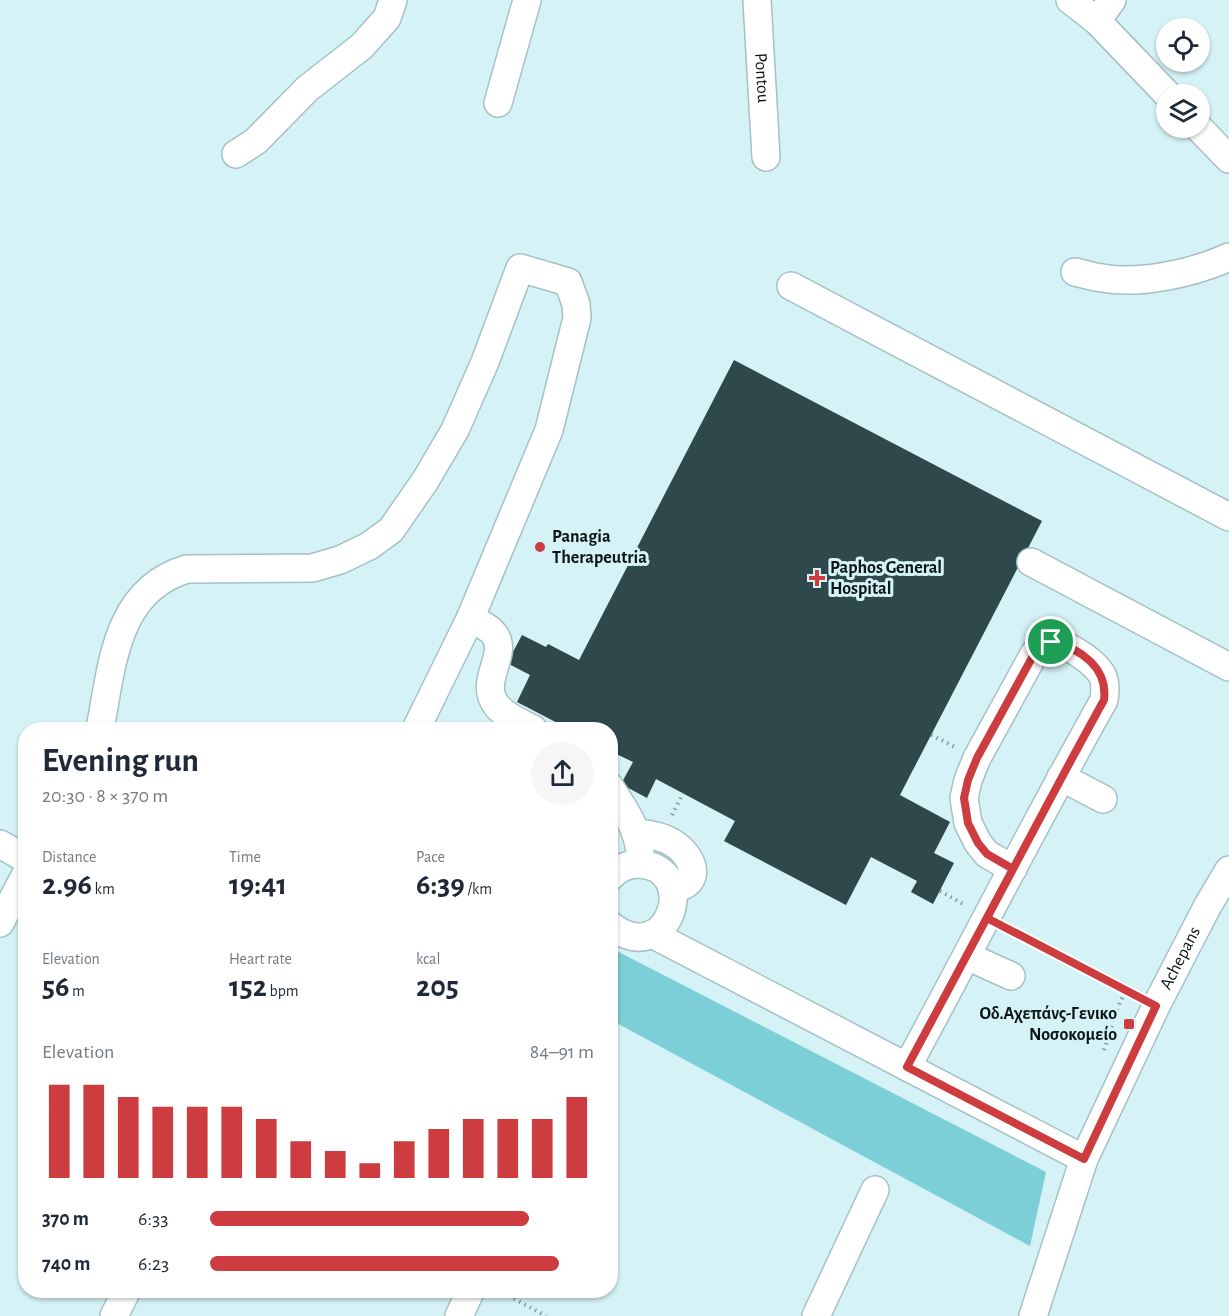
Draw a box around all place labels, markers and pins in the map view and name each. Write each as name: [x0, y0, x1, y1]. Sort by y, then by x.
place label: Panagia Therapeutria: [552, 528, 647, 567]
marker: Panagia Therapeutria: [533, 540, 547, 554]
place label: Paphos General Hospital: [830, 559, 942, 598]
marker: Paphos General Hospital: [808, 569, 826, 587]
pin: [1025, 616, 1076, 667]
place label: Οδ.Αχεπάνς-Γενικο Νοσοκομείο: [979, 1004, 1117, 1044]
marker: Οδ.Αχεπάνς-Γενικο Νοσοκομείο: [1122, 1017, 1136, 1031]

